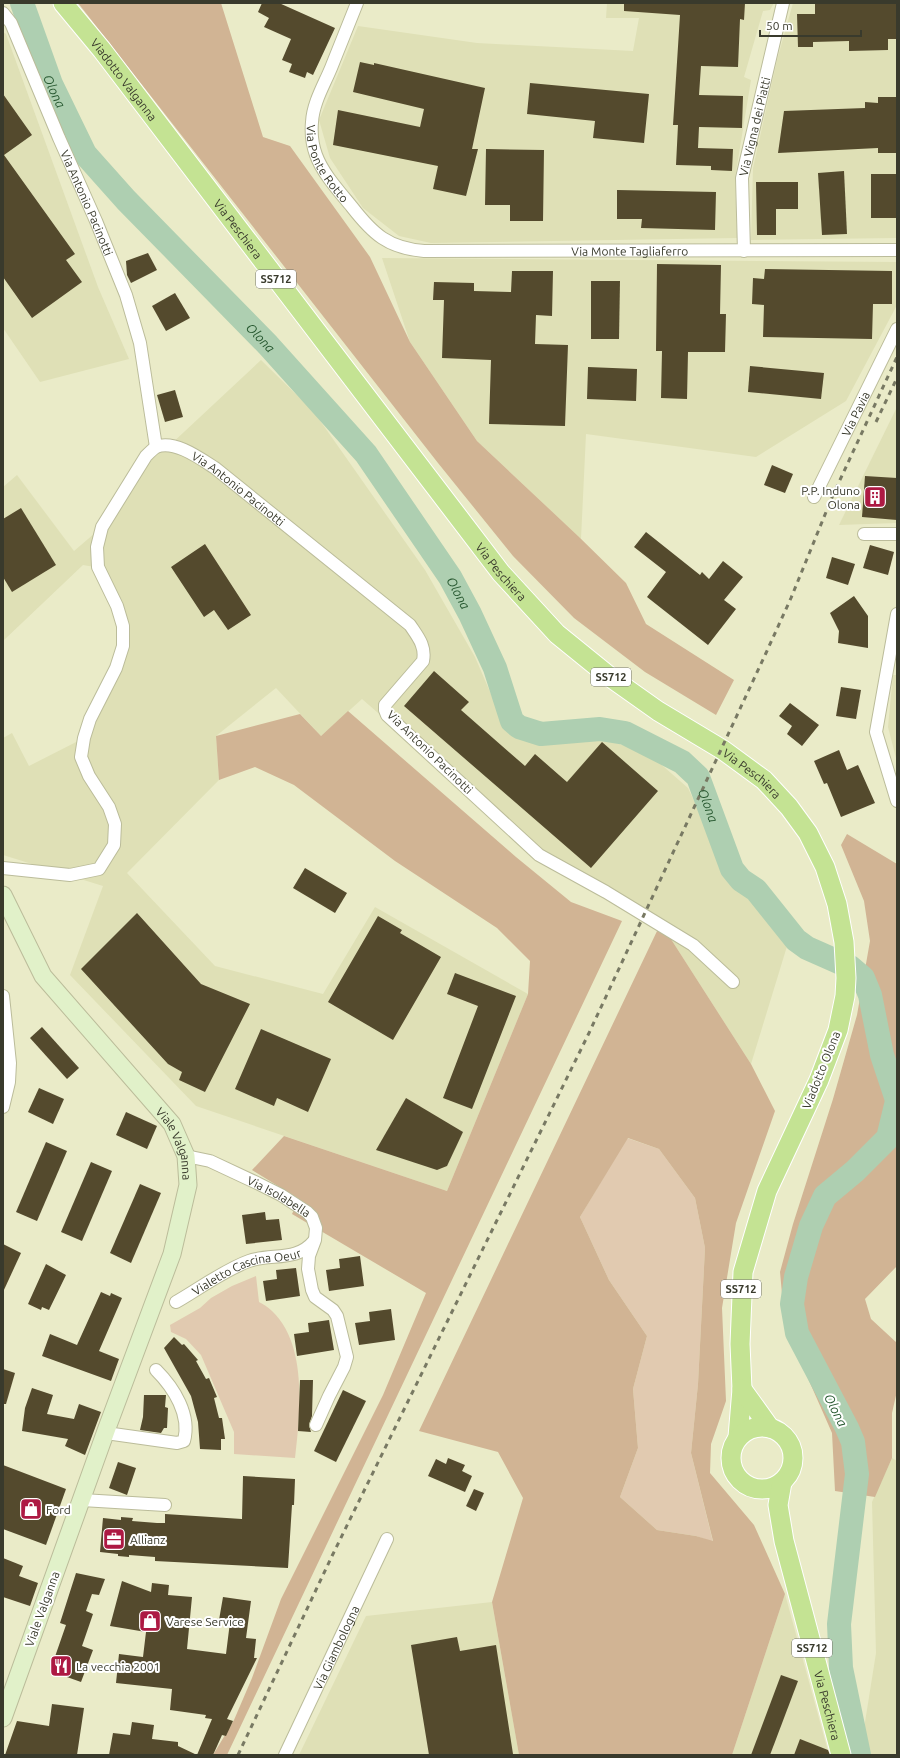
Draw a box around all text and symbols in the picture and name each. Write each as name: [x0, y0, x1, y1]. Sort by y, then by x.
scale bar: [760, 12, 861, 38]
text: 50 m: [766, 19, 793, 32]
street label: Viadotto Valganna: [89, 36, 160, 123]
water label: Olona: [41, 73, 68, 110]
street label: Via Vigna dei Piatti: [736, 75, 772, 177]
street label: Via Ponte Rotto: [305, 124, 352, 205]
street label: Via Antonio Pacinotti: [59, 148, 116, 257]
street label: Via Peschiera: [212, 197, 265, 261]
street label: Via Monte Tagliaferro: [571, 244, 688, 257]
road number: SS712: [256, 270, 296, 288]
water label: Olona: [244, 320, 278, 355]
street label: Via Pavia: [839, 389, 872, 438]
street label: Via Antonio Pacinotti: [190, 449, 288, 528]
place label: P.P. Induno Olona: [801, 484, 860, 511]
building icon: P.P. Induno Olona: [862, 484, 888, 510]
street label: Via Peschiera: [474, 540, 529, 603]
water label: Olona: [444, 574, 473, 612]
road number: SS712: [591, 668, 631, 686]
street label: Via Antonio Pacinotti: [385, 708, 475, 796]
street label: Via Peschiera: [721, 746, 784, 801]
water label: Olona: [696, 786, 721, 824]
street label: Viadotto Olona: [799, 1029, 843, 1111]
street label: Viale Valganna: [154, 1104, 194, 1180]
street label: Via Isolabella: [245, 1173, 313, 1219]
street label: Vialetto Cascina Oeur: [189, 1245, 303, 1297]
road number: SS712: [721, 1280, 761, 1298]
water label: Olona: [822, 1391, 850, 1429]
shop icon: Ford: [18, 1496, 44, 1522]
place label: Ford: [46, 1503, 71, 1516]
office icon: Allianz: [101, 1526, 127, 1552]
place label: Allianz: [130, 1533, 166, 1546]
street label: Viale Valganna: [22, 1570, 62, 1648]
street label: Via Giambologna: [310, 1603, 361, 1692]
shop icon: Varese Service: [137, 1608, 163, 1634]
place label: Varese Service: [166, 1615, 244, 1628]
road number: SS712: [792, 1639, 832, 1657]
restaurant icon: La vecchia 2001: [48, 1653, 74, 1679]
place label: La vecchia 2001: [76, 1660, 160, 1673]
street label: Via Peschiera: [812, 1669, 843, 1742]

